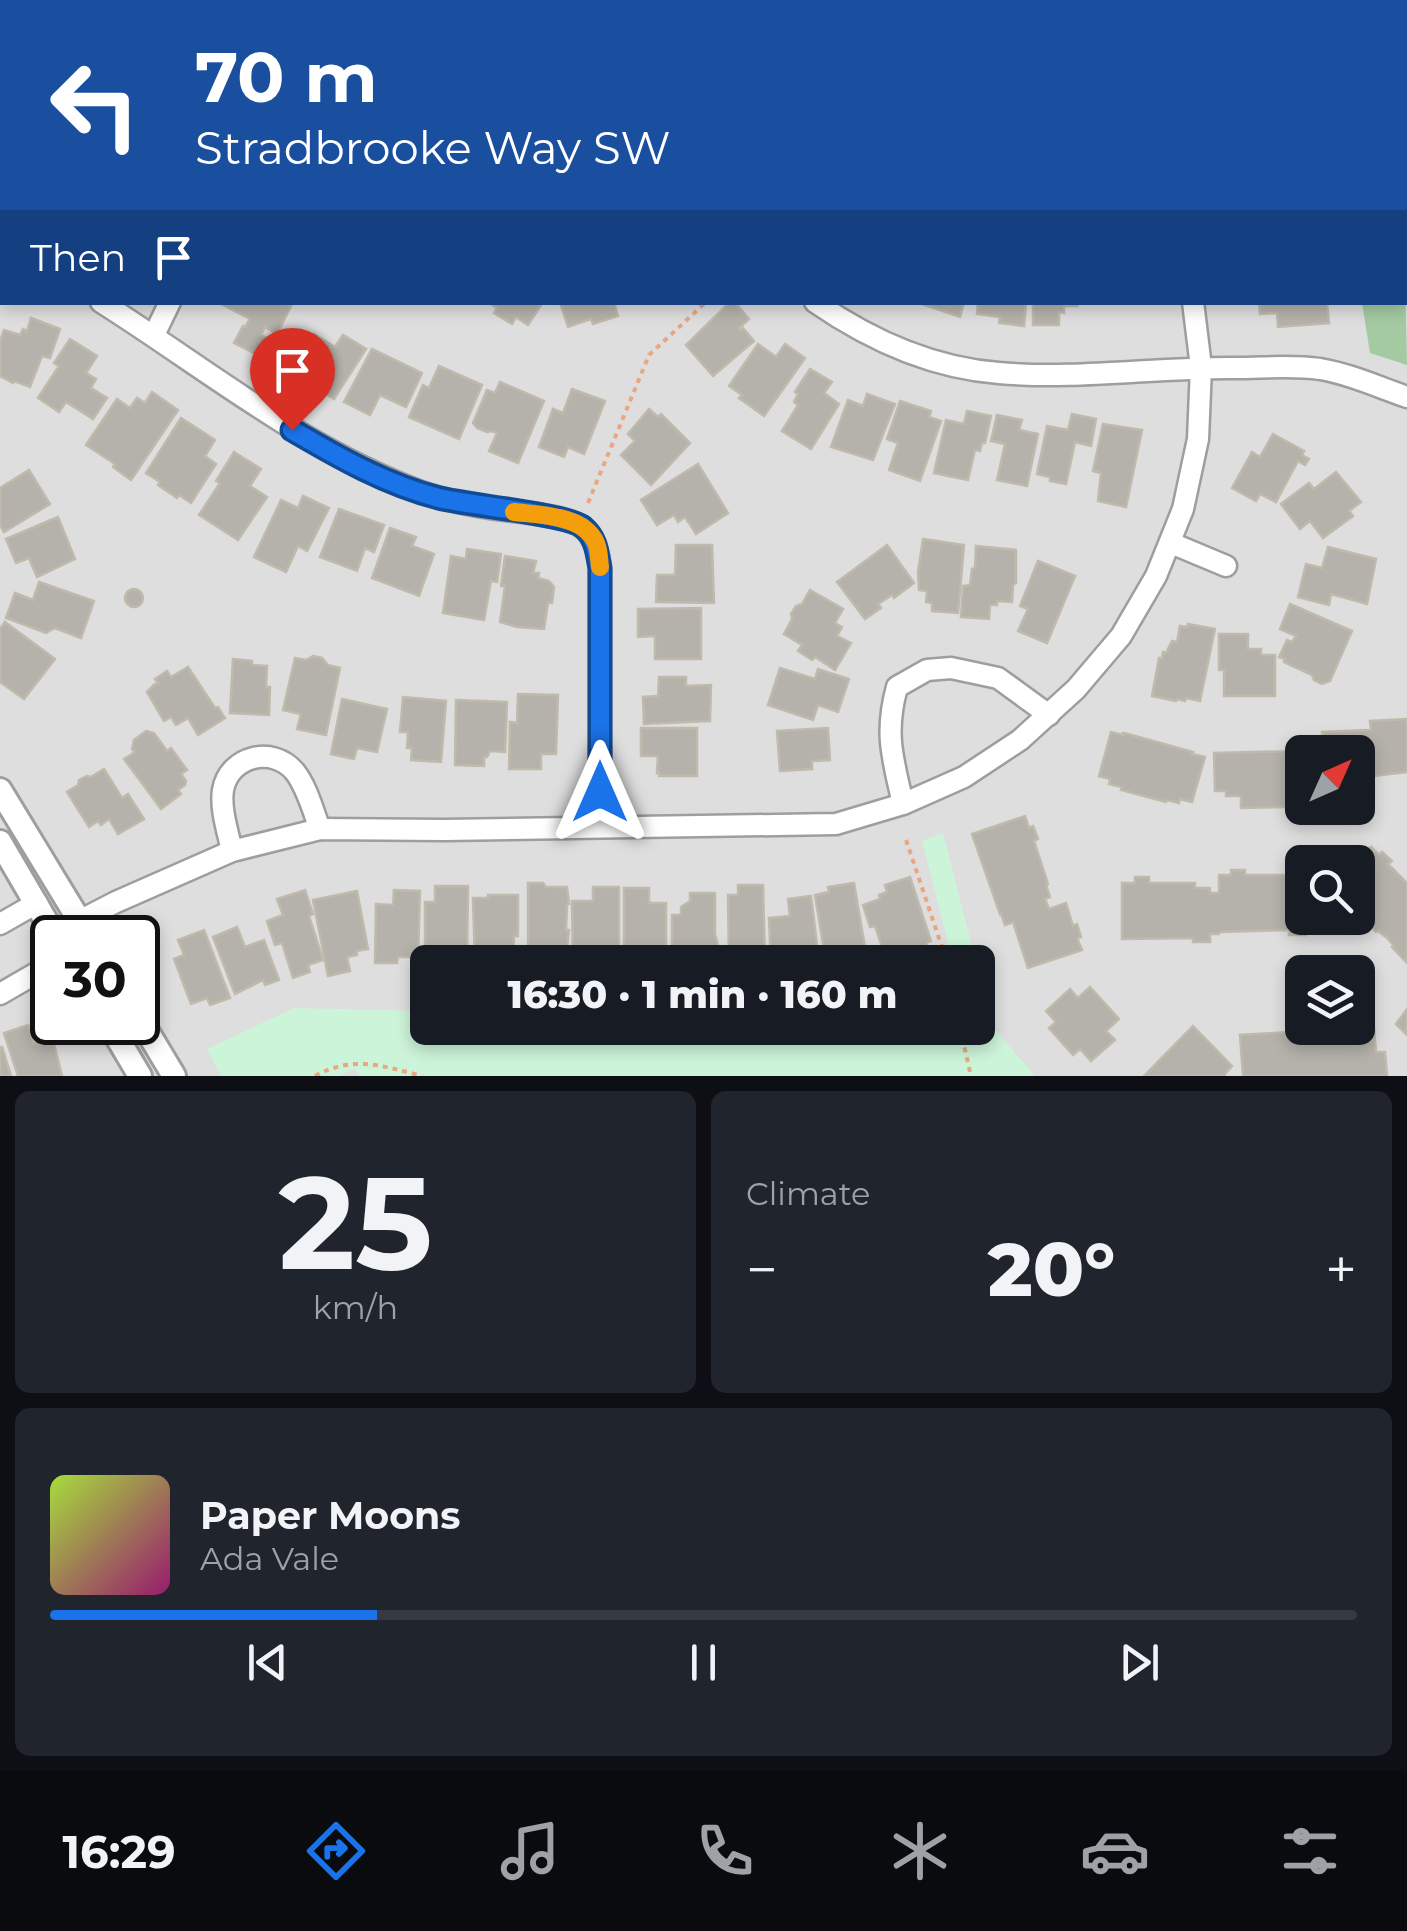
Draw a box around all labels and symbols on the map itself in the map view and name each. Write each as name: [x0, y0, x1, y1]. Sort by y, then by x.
pin: [250, 328, 335, 431]
north arrow: [1285, 735, 1375, 825]
position arrow: [548, 740, 652, 844]
speed limit sign: 30: [30, 915, 160, 1045]

